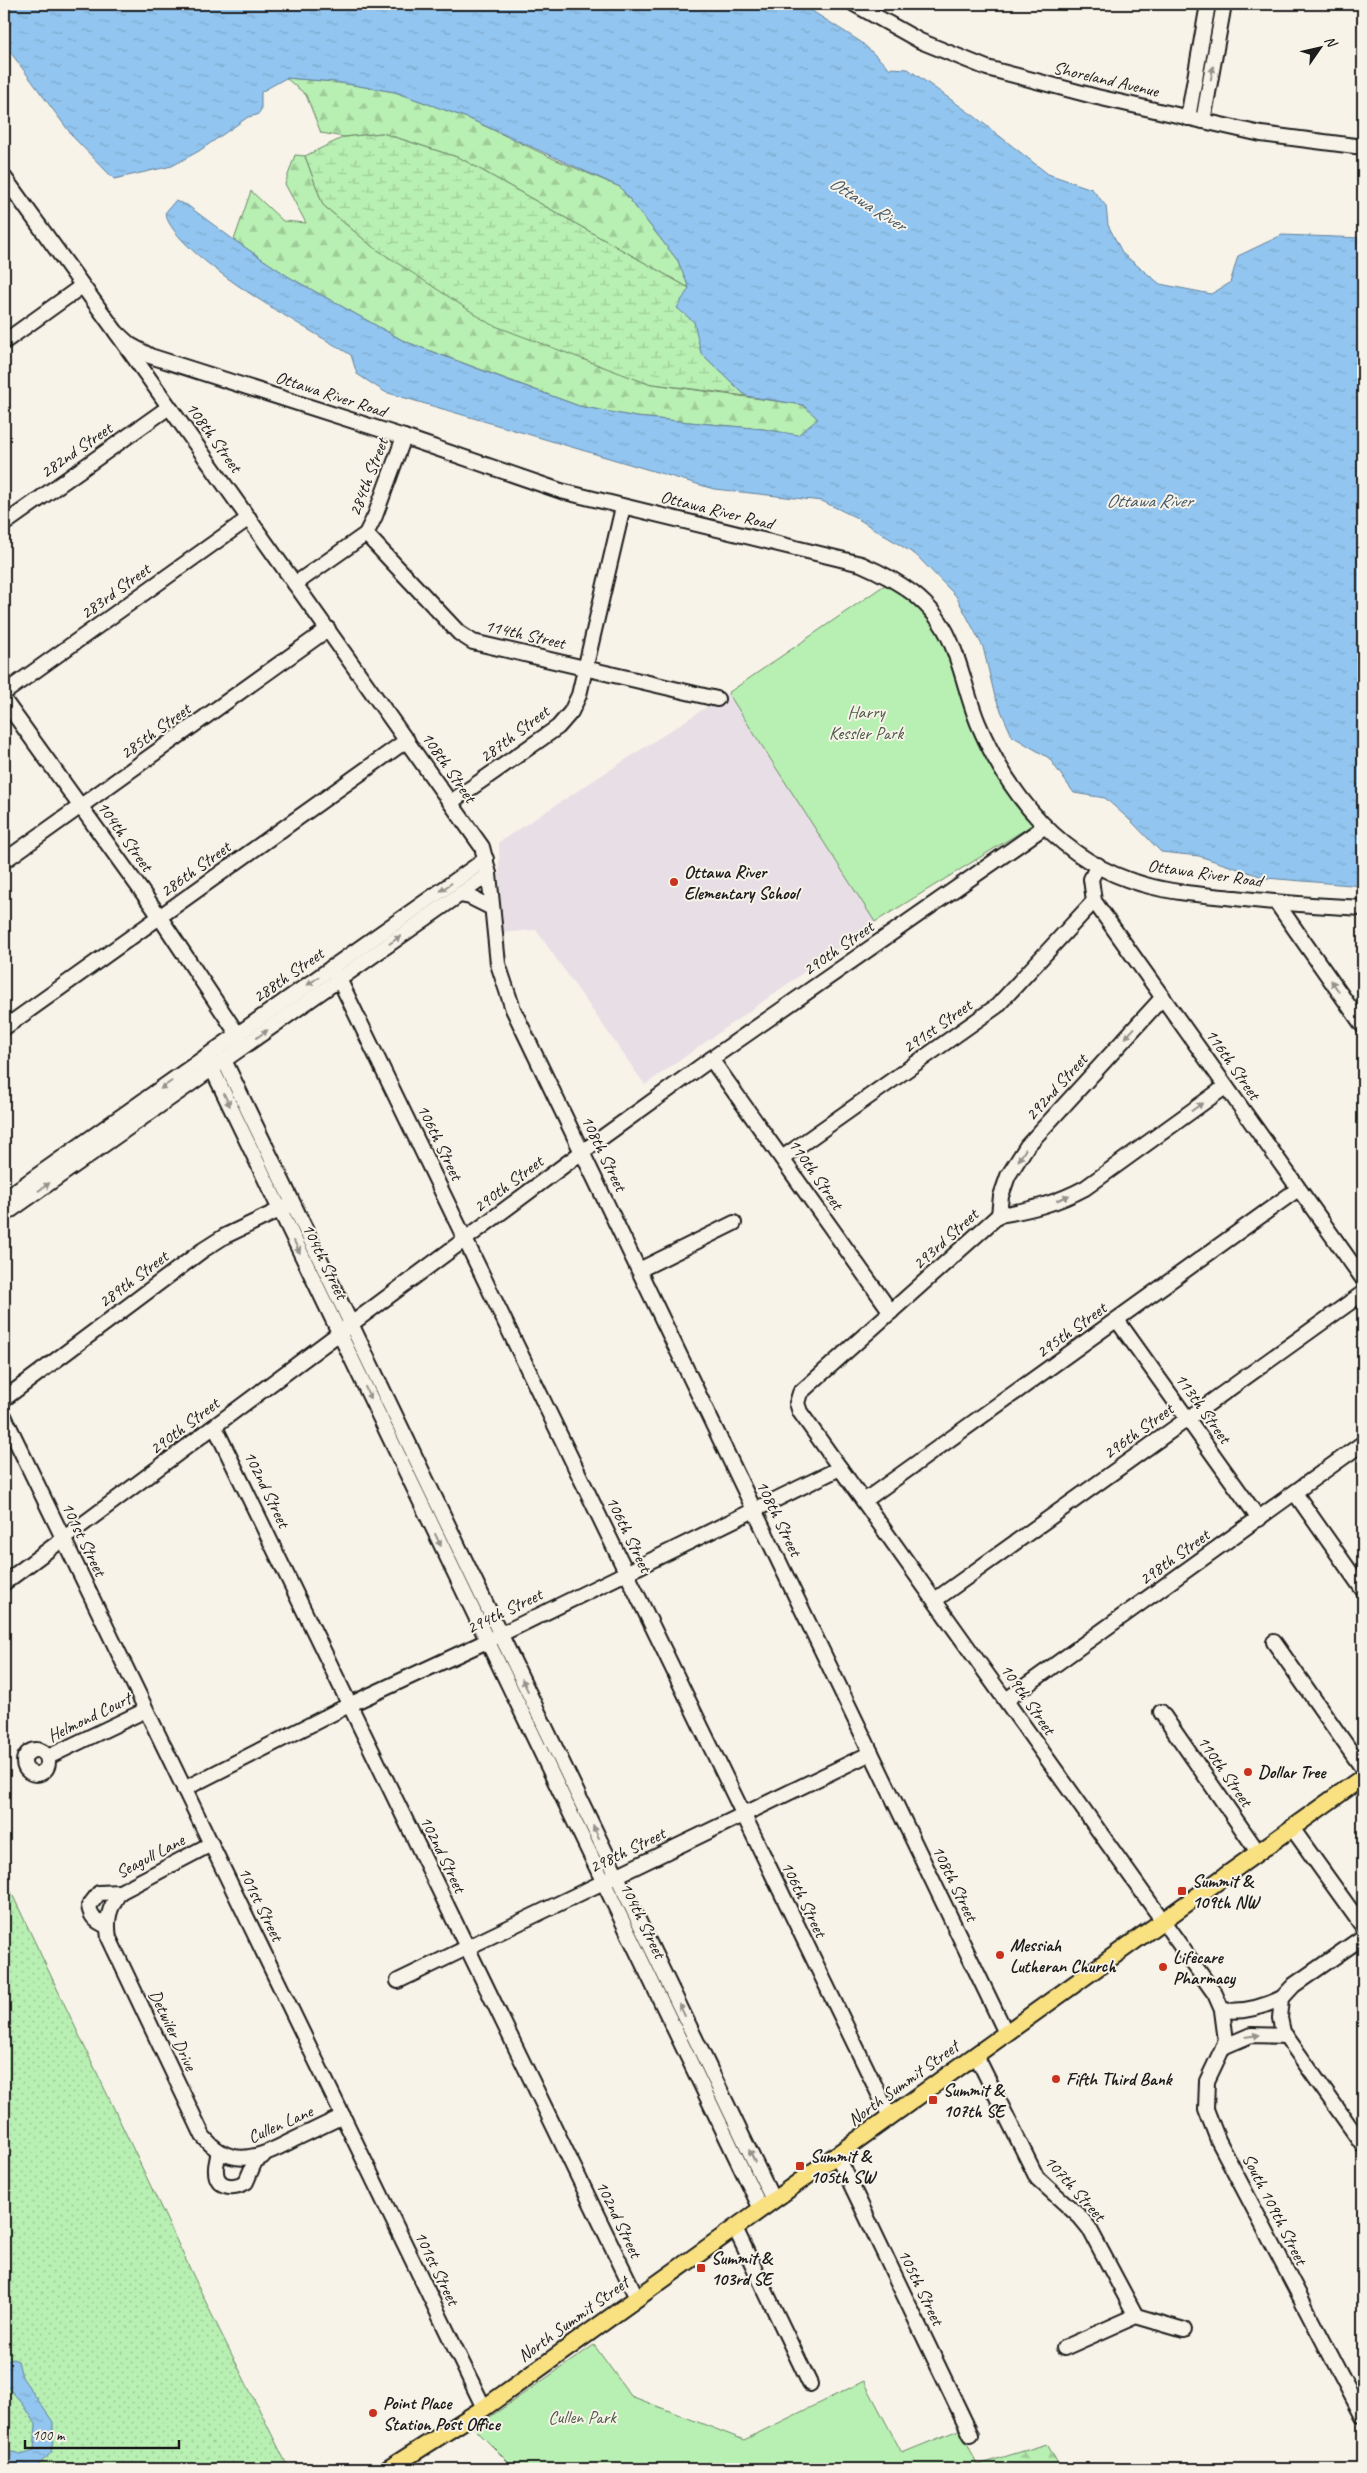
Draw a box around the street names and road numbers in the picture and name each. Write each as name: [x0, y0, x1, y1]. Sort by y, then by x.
street label: Shoreland Avenue: [1051, 56, 1162, 102]
street label: Ottawa River Road: [273, 366, 392, 423]
street label: 108th Street: [181, 398, 248, 478]
street label: 282nd Street: [36, 416, 118, 483]
street label: 284th Street: [343, 433, 394, 519]
street label: Ottawa River Road: [658, 485, 778, 535]
street label: 283rd Street: [76, 557, 156, 624]
street label: 114th Street: [483, 614, 569, 654]
street label: 285th Street: [116, 697, 196, 764]
street label: 287th Street: [475, 699, 555, 767]
street label: 108th Street: [417, 727, 483, 808]
street label: 104th Street: [92, 797, 159, 877]
street label: 286th Street: [156, 835, 236, 902]
street label: Ottawa River Road: [1146, 854, 1267, 892]
street label: 290th Street: [798, 914, 879, 980]
street label: 288th Street: [248, 941, 329, 1007]
street label: 291st Street: [898, 993, 978, 1058]
street label: 116th Street: [1201, 1024, 1267, 1105]
street label: 292nd Street: [1020, 1047, 1093, 1125]
street label: 106th Street: [412, 1100, 469, 1185]
street label: 108th Street: [576, 1111, 633, 1196]
street label: 110th Street: [784, 1134, 850, 1215]
street label: 290th Street: [469, 1149, 549, 1217]
street label: 293rd Street: [908, 1202, 984, 1274]
street label: 104th Street: [297, 1219, 354, 1304]
street label: 289th Street: [94, 1244, 174, 1312]
street label: 295th Street: [1032, 1296, 1112, 1363]
street label: 113th Street: [1170, 1369, 1237, 1449]
street label: 290th Street: [145, 1391, 225, 1459]
street label: 296th Street: [1099, 1397, 1179, 1464]
street label: 102nd Street: [239, 1447, 296, 1533]
street label: 108th Street: [751, 1476, 808, 1561]
street label: 106th Street: [601, 1492, 658, 1577]
street label: 101st Street: [57, 1498, 112, 1581]
street label: 298th Street: [1135, 1523, 1215, 1590]
street label: 294th Street: [462, 1582, 547, 1639]
street label: 109th Street: [996, 1659, 1062, 1740]
street label: Helmond Court: [44, 1686, 137, 1747]
street label: 110th Street: [1193, 1731, 1259, 1812]
street label: 102nd Street: [415, 1812, 472, 1898]
street label: 298th Street: [585, 1821, 670, 1878]
street label: Seagull Lane: [112, 1828, 189, 1883]
street label: 108th Street: [927, 1841, 984, 1926]
street label: 106th Street: [776, 1857, 833, 1942]
street label: 101st Street: [234, 1863, 289, 1946]
street label: 104th Street: [615, 1878, 672, 1963]
street label: Detwiler Drive: [144, 1986, 202, 2075]
street label: North Summit Street: [843, 2034, 965, 2131]
street label: Cullen Lane: [244, 2100, 317, 2148]
street label: 107th Street: [1040, 2150, 1112, 2227]
street label: South 109th Street: [1238, 2150, 1313, 2270]
street label: 102nd Street: [591, 2177, 648, 2263]
street label: 101st Street: [410, 2227, 465, 2310]
street label: 105th Street: [893, 2245, 950, 2330]
street label: North Summit Street: [513, 2270, 635, 2367]

